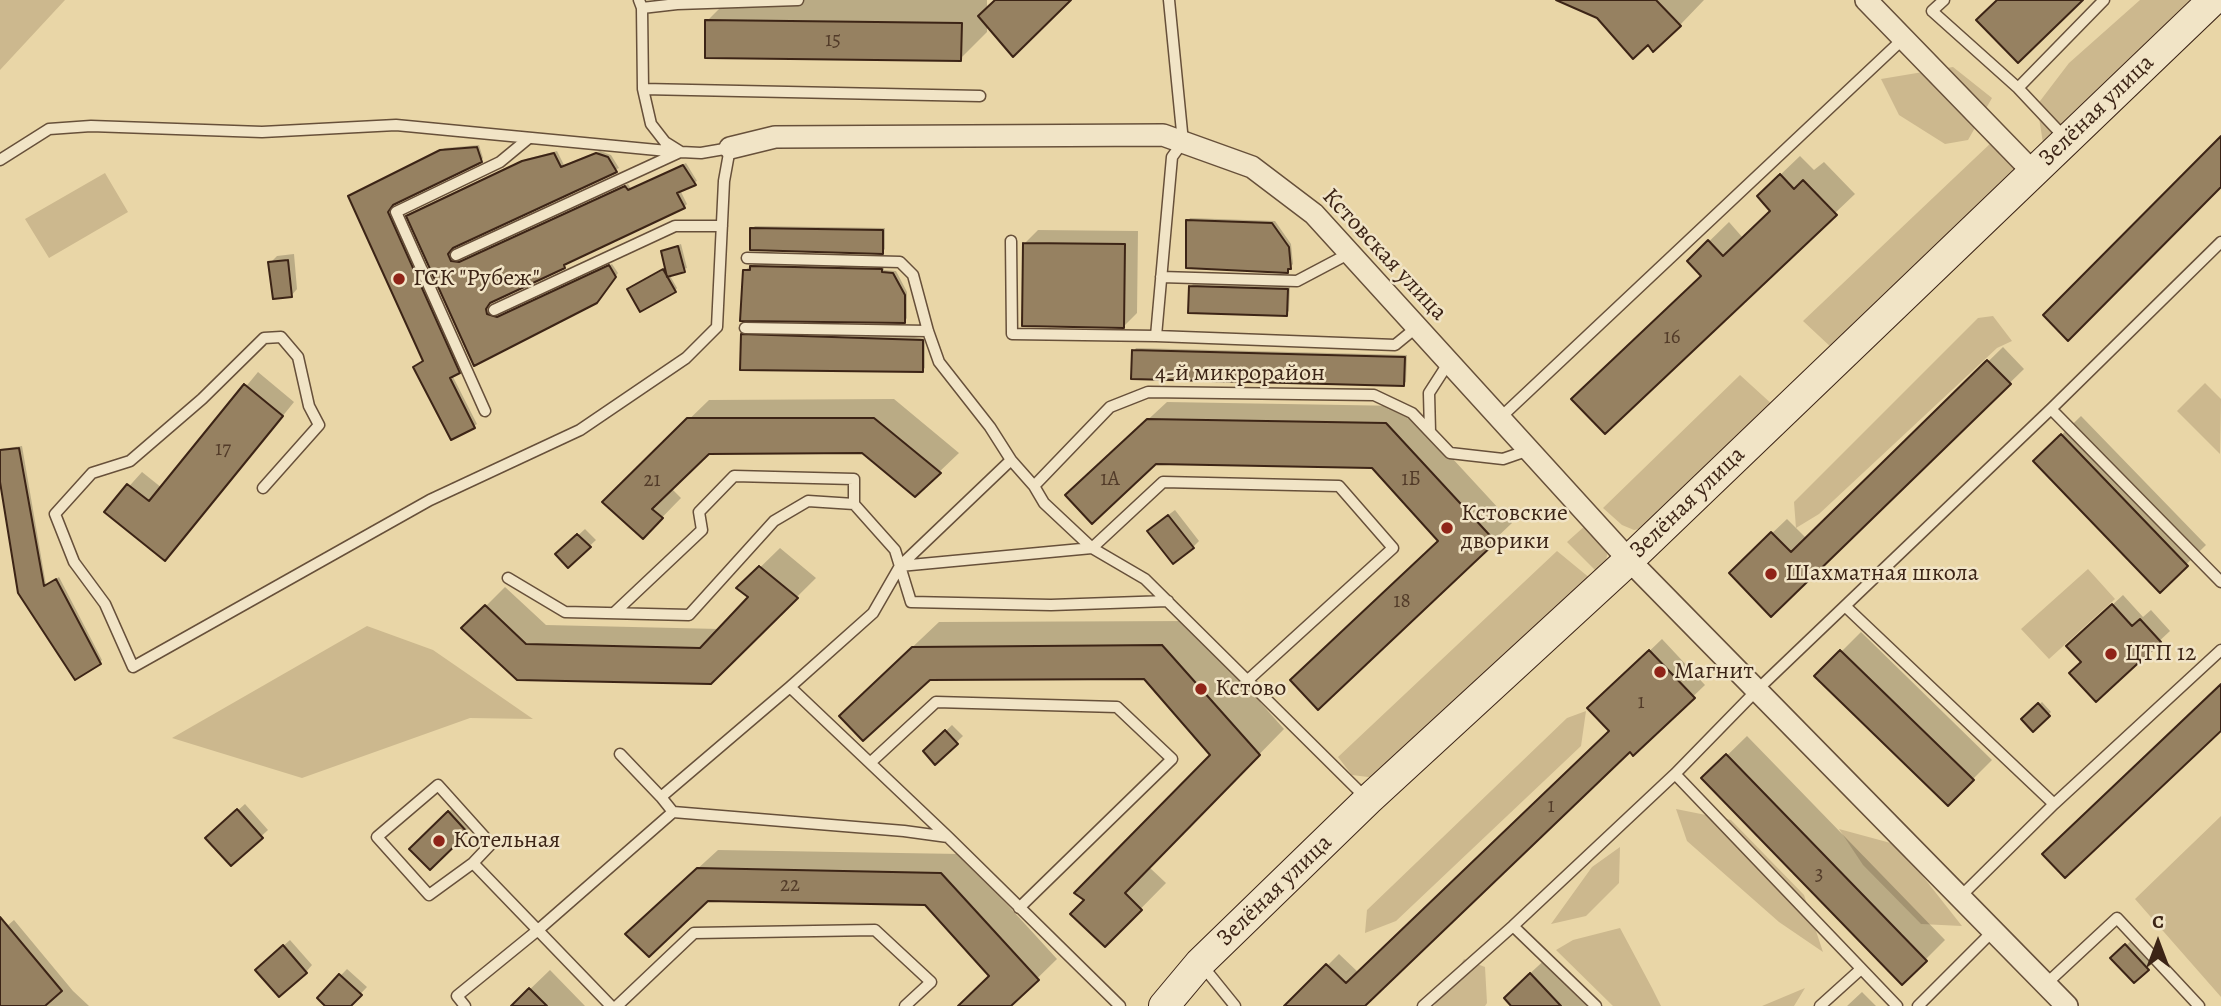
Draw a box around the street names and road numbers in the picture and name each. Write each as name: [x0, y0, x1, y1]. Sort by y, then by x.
street label: Зелёная улица: [2033, 49, 2161, 173]
street label: Кстовская улица: [1315, 183, 1453, 327]
street label: 4-й микрорайон: [1155, 360, 1325, 388]
street label: Зелёная улица: [1624, 441, 1752, 565]
street label: Зелёная улица: [1211, 829, 1339, 953]

